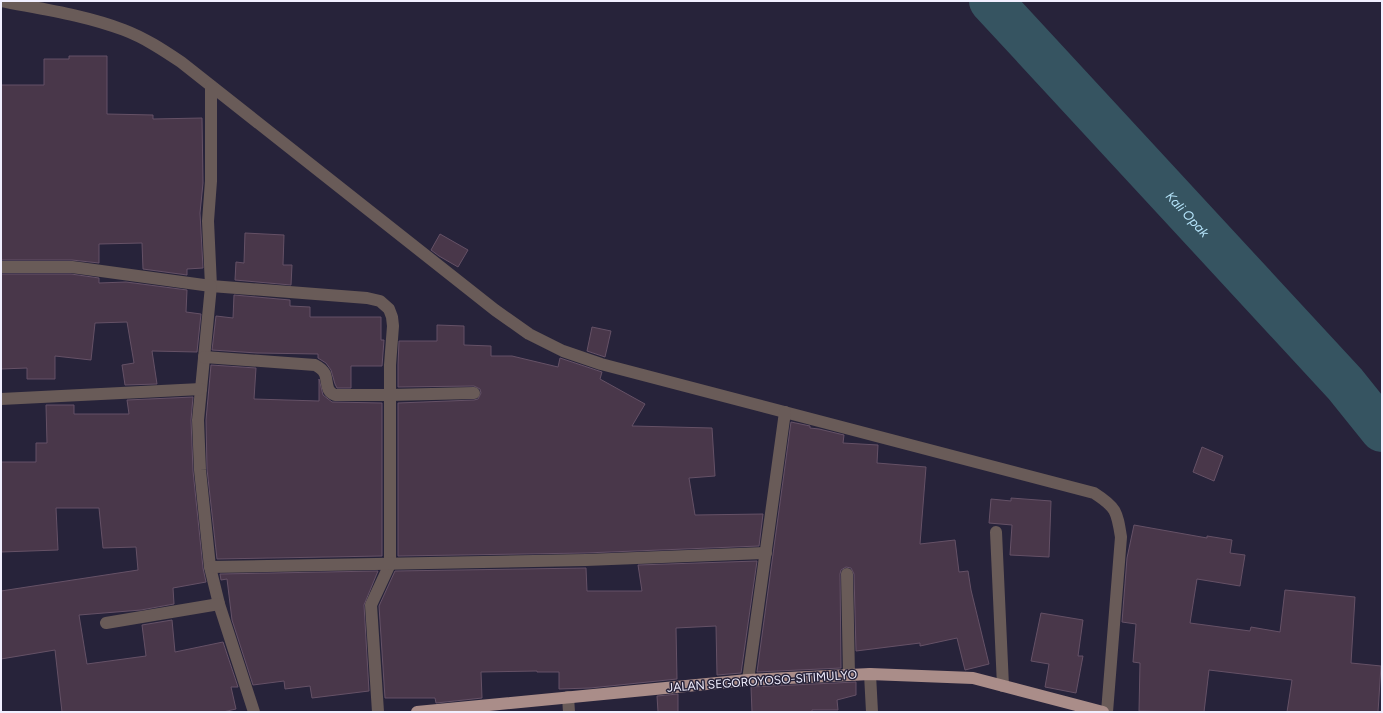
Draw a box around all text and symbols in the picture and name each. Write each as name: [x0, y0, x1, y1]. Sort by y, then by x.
water label: Kali Opak: [1163, 188, 1213, 240]
street label: JALAN SEGOROYOSO-SITIMULYO: [666, 667, 858, 695]

